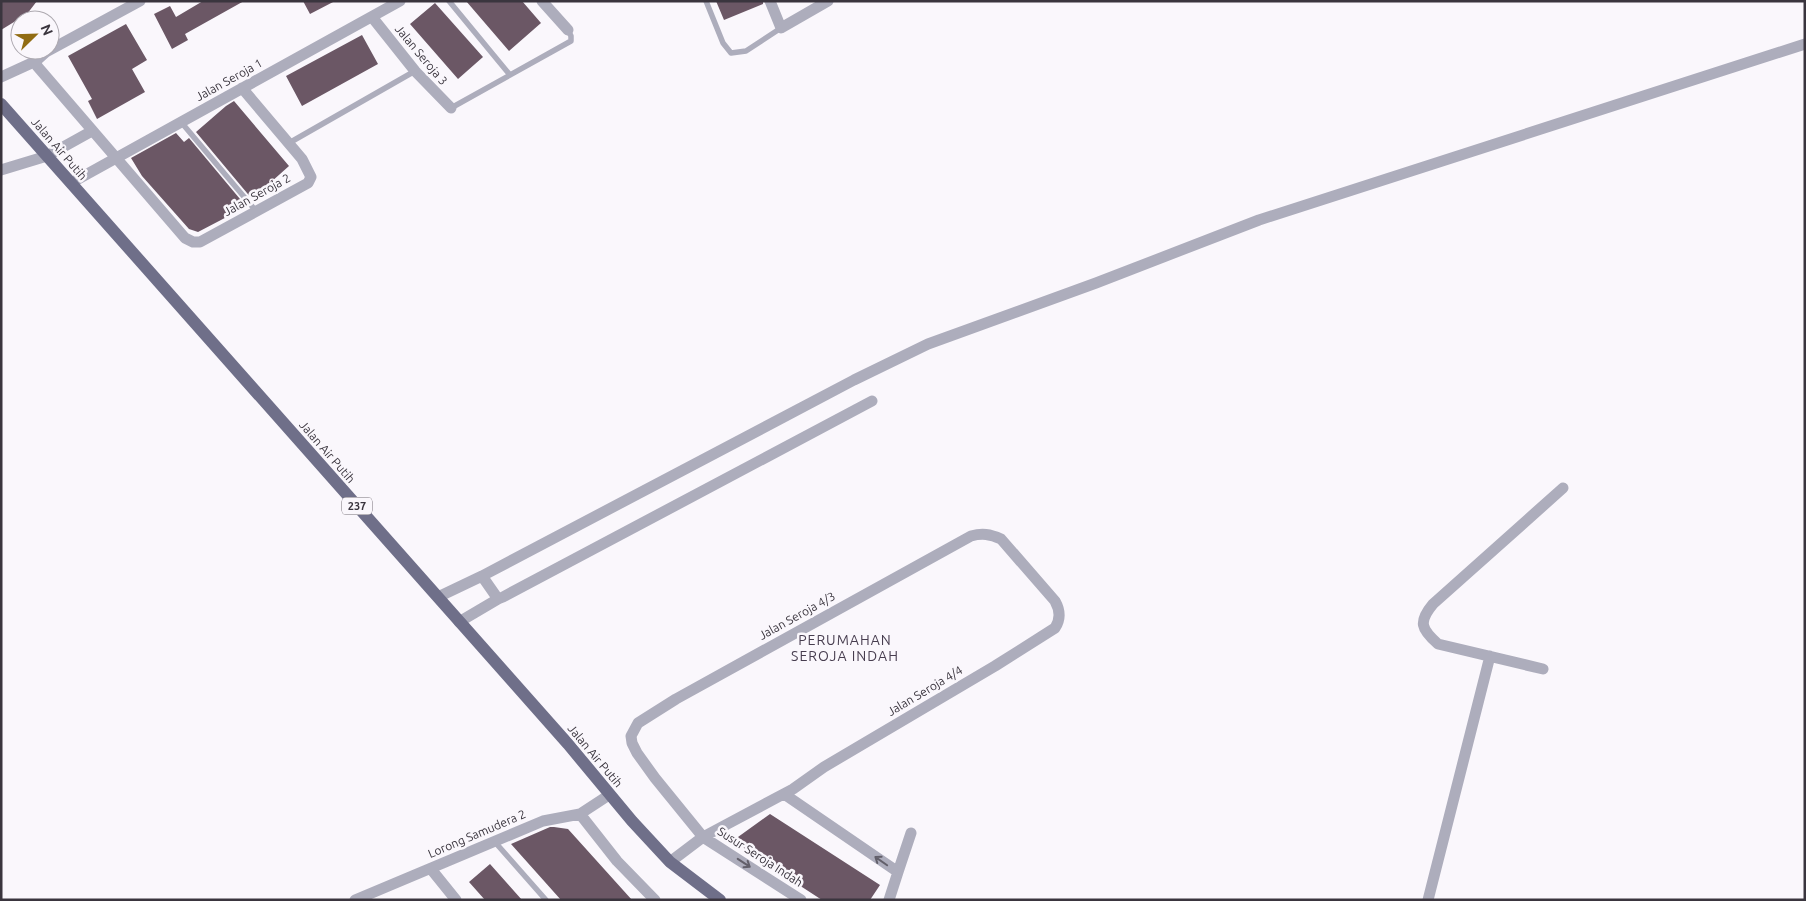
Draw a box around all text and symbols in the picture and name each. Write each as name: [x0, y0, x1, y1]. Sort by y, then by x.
north arrow: [10, 10, 60, 60]
text: N: [38, 22, 56, 38]
street label: Jalan Seroja 3: [393, 22, 450, 87]
street label: Jalan Seroja 1: [193, 56, 264, 103]
street label: Jalan Air Putih: [29, 115, 90, 182]
street label: Jalan Seroja 2: [221, 171, 292, 218]
street label: Jalan Air Putih: [297, 418, 358, 485]
road number: 237: [342, 498, 372, 514]
street label: Jalan Seroja 4/3: [756, 589, 837, 642]
district label: PERUMAHAN SEROJA INDAH: [791, 632, 899, 664]
street label: Jalan Seroja 4/4: [885, 663, 965, 718]
street label: Jalan Air Putih: [565, 722, 625, 790]
street label: Lorong Samudera 2: [426, 807, 528, 860]
street label: Susur Seroja Indah: [715, 824, 805, 889]
one-way arrow: [875, 856, 889, 866]
one-way arrow: [737, 859, 751, 869]

